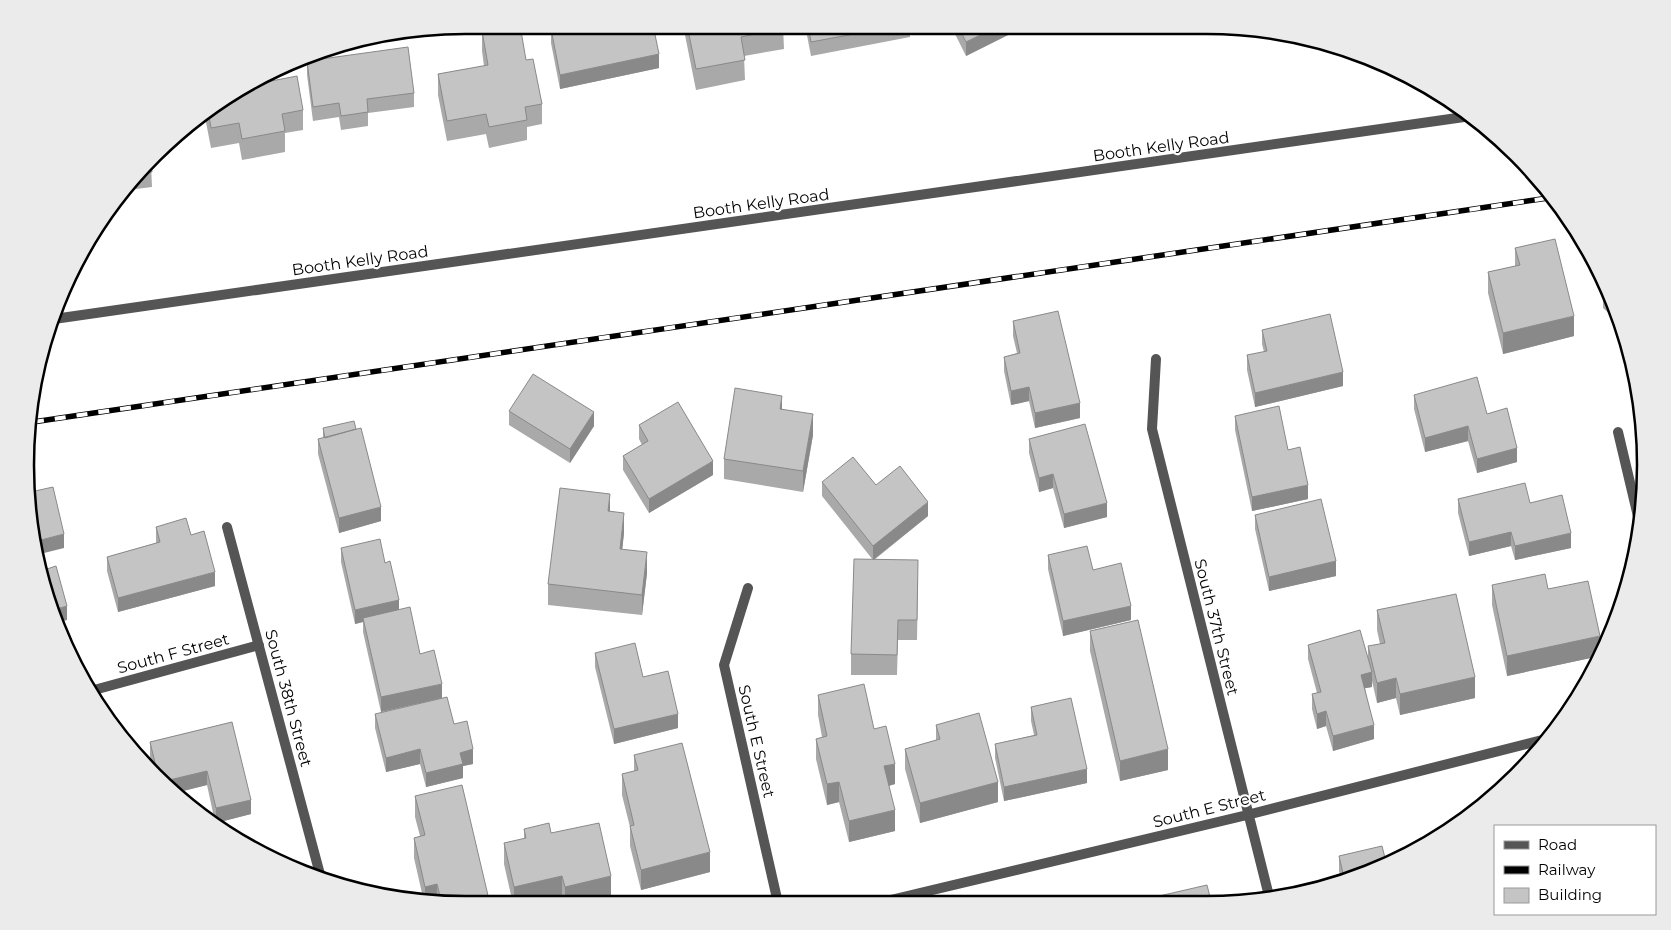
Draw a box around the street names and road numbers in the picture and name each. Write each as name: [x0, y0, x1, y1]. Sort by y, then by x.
street label: Booth Kelly Road: [1092, 128, 1230, 165]
street label: Booth Kelly Road: [692, 185, 830, 222]
street label: Booth Kelly Road: [291, 242, 429, 279]
street label: South 37th Street: [1190, 557, 1243, 698]
street label: South 38th Street: [261, 627, 316, 769]
street label: South F Street: [115, 629, 232, 678]
street label: South E Street: [734, 683, 779, 800]
street label: South E Street: [1151, 785, 1268, 832]

